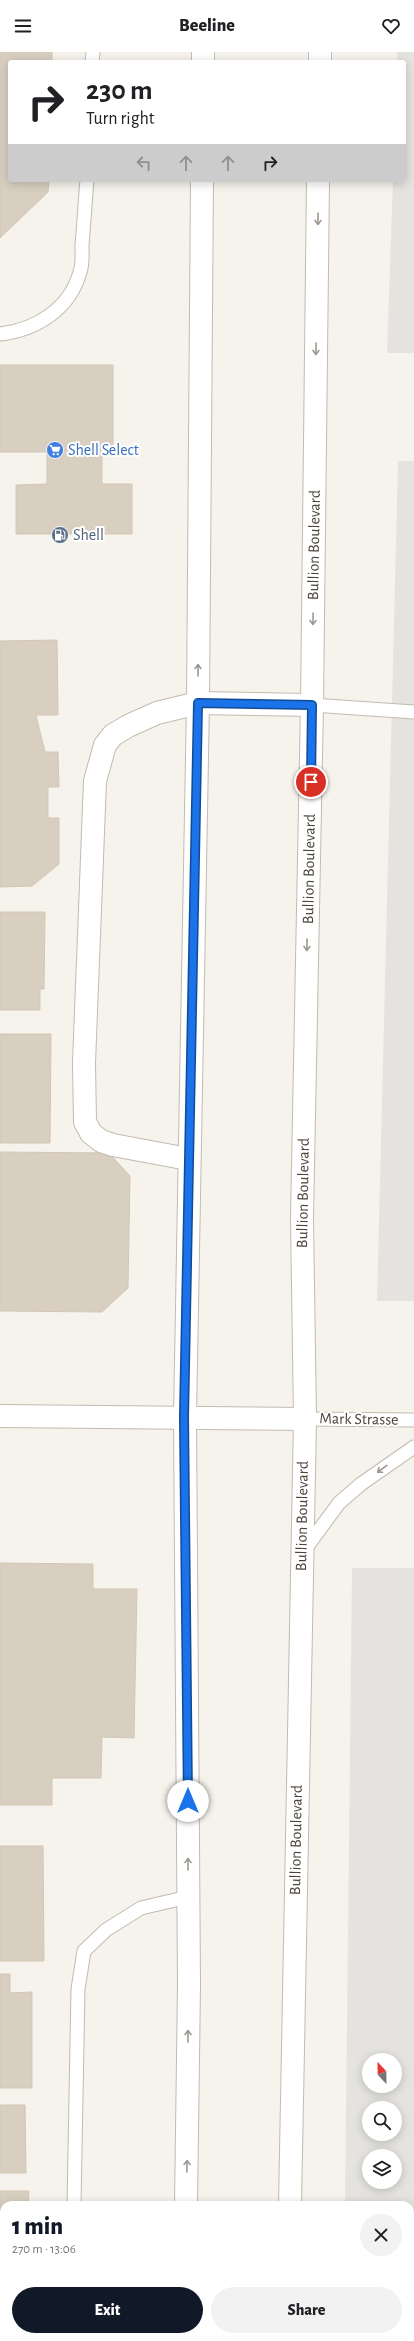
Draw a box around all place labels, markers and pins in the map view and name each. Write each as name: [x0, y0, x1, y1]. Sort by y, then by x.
supermarket icon: Shell Select: [45, 440, 65, 460]
place label: Shell Select: [68, 442, 139, 458]
fuel station icon: Shell: [50, 525, 70, 545]
place label: Shell: [73, 527, 104, 543]
pin: [294, 765, 328, 799]

